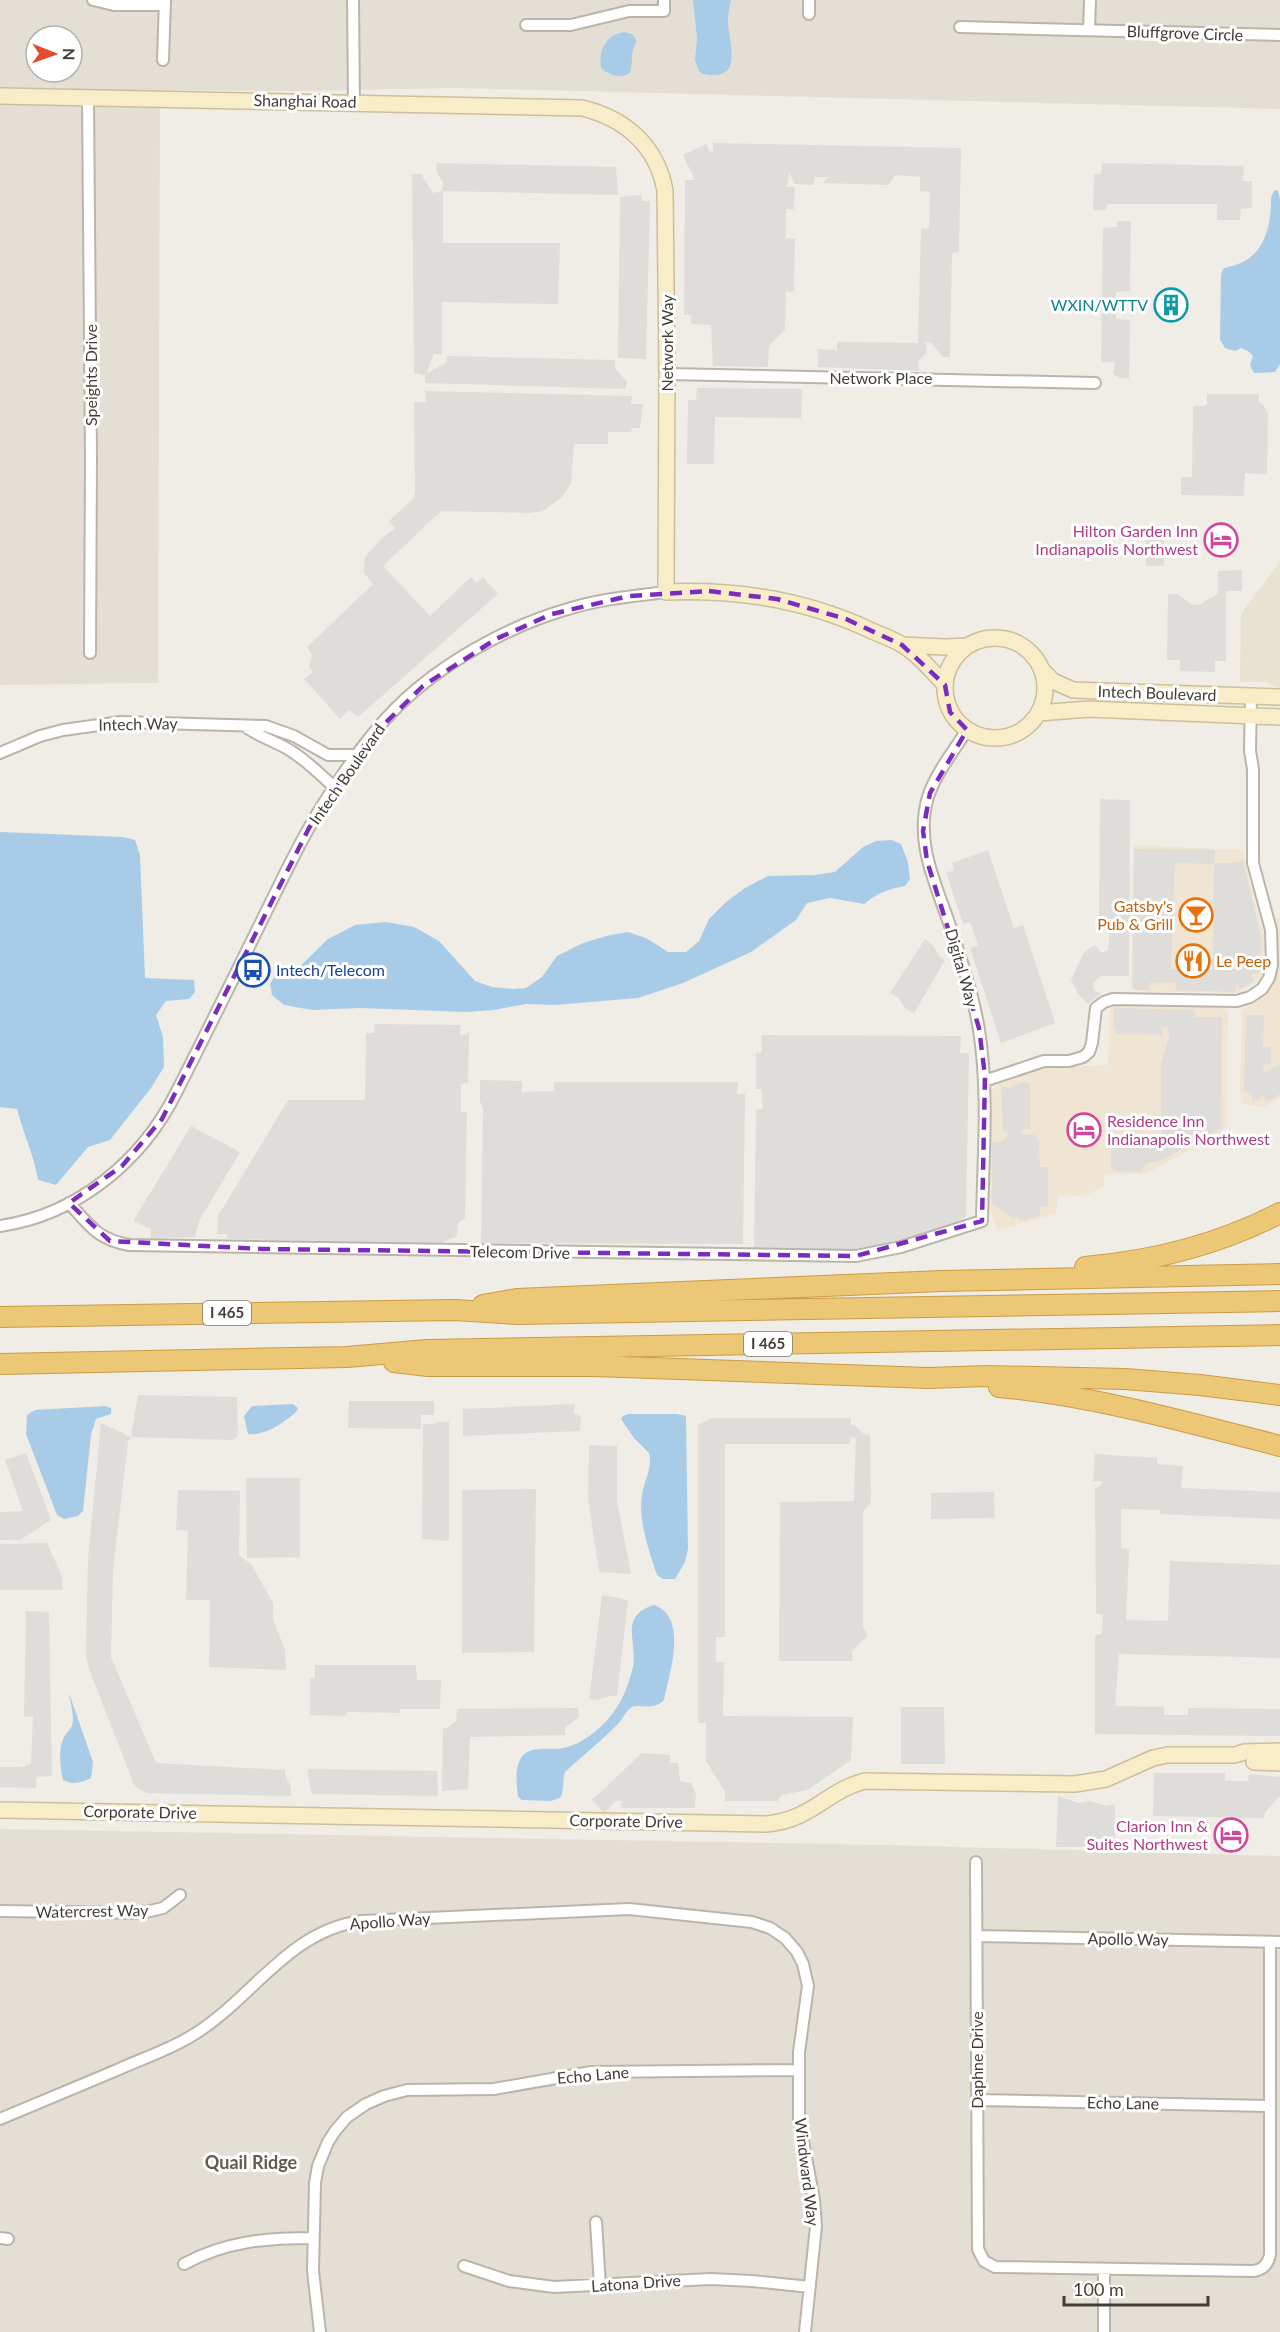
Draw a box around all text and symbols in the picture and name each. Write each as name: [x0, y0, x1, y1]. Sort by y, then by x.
street label: Bluffgrove Circle: [1126, 21, 1244, 44]
north arrow: [24, 24, 84, 84]
text: N: [60, 48, 79, 61]
street label: Shanghai Road: [253, 90, 357, 111]
building icon: WXIN/WTTV: [1153, 287, 1189, 323]
street label: Network Way: [657, 294, 676, 392]
place label: WXIN/WTTV: [1051, 295, 1148, 314]
street label: Speights Drive: [81, 324, 100, 426]
street label: Network Place: [830, 368, 932, 387]
place label: Hilton Garden Inn Indianapolis Northwest: [1035, 521, 1198, 558]
hotel icon: Hilton Garden Inn Indianapolis Northwest: [1203, 522, 1239, 558]
street label: Intech Boulevard: [1097, 681, 1217, 704]
street label: Intech Way: [98, 713, 179, 734]
street label: Intech Boulevard: [305, 720, 388, 828]
place label: Gatsby's Pub & Grill: [1097, 896, 1173, 933]
bar icon: Gatsby's Pub & Grill: [1178, 897, 1214, 933]
street label: Digital Way: [942, 926, 983, 1010]
restaurant icon: Le Peep: [1175, 943, 1211, 979]
place label: Le Peep: [1216, 951, 1271, 970]
bus stop icon: Intech/Telecom: [235, 952, 271, 988]
place label: Intech/Telecom: [276, 960, 385, 979]
place label: Residence Inn Indianapolis Northwest: [1107, 1111, 1270, 1148]
hotel icon: Residence Inn Indianapolis Northwest: [1066, 1112, 1102, 1148]
street label: Telecom Drive: [470, 1241, 570, 1262]
road number: I 465: [203, 1301, 251, 1325]
road number: I 465: [744, 1332, 792, 1356]
street label: Corporate Drive: [83, 1801, 197, 1822]
street label: Corporate Drive: [569, 1810, 683, 1831]
place label: Clarion Inn & Suites Northwest: [1086, 1816, 1209, 1853]
hotel icon: Clarion Inn & Suites Northwest: [1213, 1817, 1249, 1853]
street label: Watercrest Way: [35, 1900, 149, 1921]
street label: Apollo Way: [349, 1908, 432, 1933]
street label: Apollo Way: [1087, 1928, 1169, 1949]
street label: Daphne Drive: [967, 2011, 986, 2109]
street label: Echo Lane: [556, 2062, 630, 2087]
street label: Echo Lane: [1087, 2092, 1159, 2113]
street label: Windward Way: [791, 2117, 824, 2228]
district label: Quail Ridge: [205, 2151, 298, 2173]
scale bar: [1064, 2269, 1208, 2307]
street label: Latona Drive: [590, 2270, 681, 2295]
text: 100 m: [1073, 2278, 1124, 2300]

